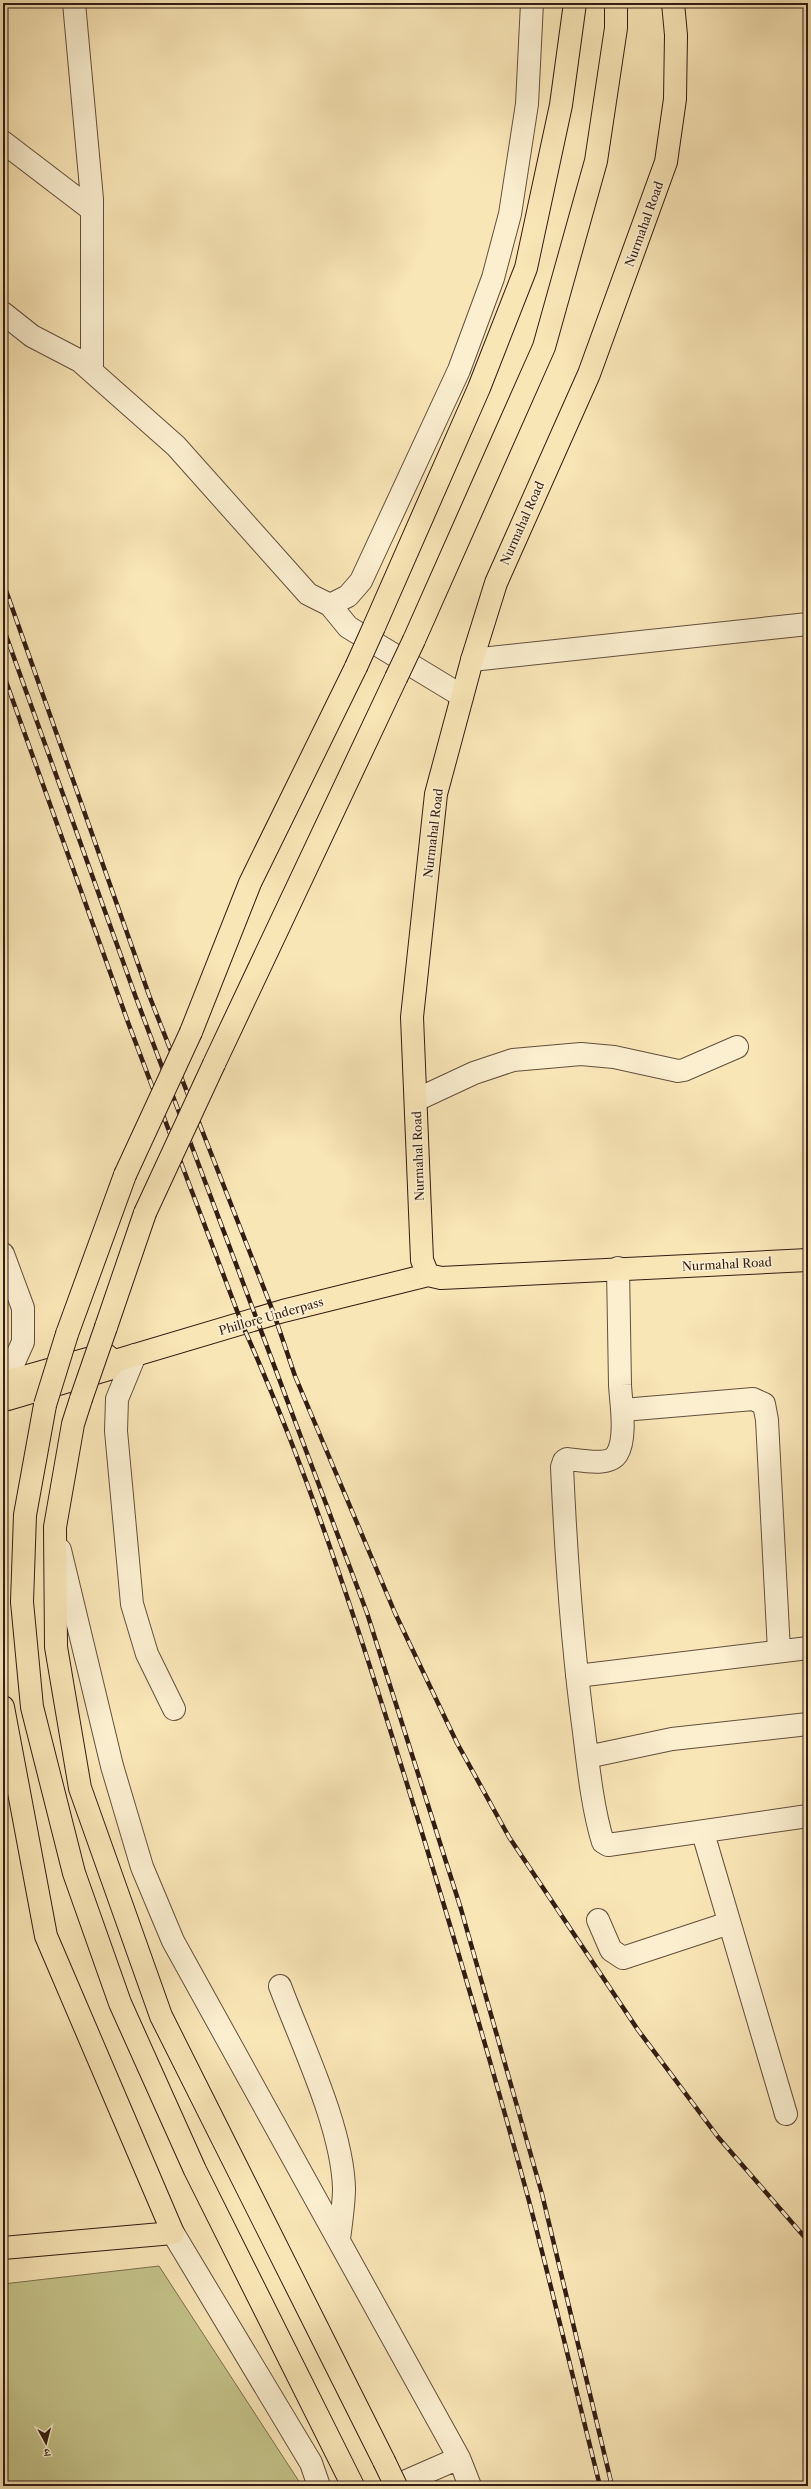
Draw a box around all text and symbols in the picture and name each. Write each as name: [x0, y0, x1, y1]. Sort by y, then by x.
street label: Nurmahal Road: [622, 179, 667, 269]
street label: Nurmahal Road: [497, 478, 547, 567]
street label: Nurmahal Road: [420, 787, 446, 879]
street label: Nurmahal Road: [409, 1110, 427, 1201]
street label: Nurmahal Road: [682, 1254, 773, 1274]
street label: Phillore Underpass: [217, 1294, 325, 1338]
north arrow: [26, 2423, 66, 2463]
text: उ: [42, 2446, 52, 2460]

